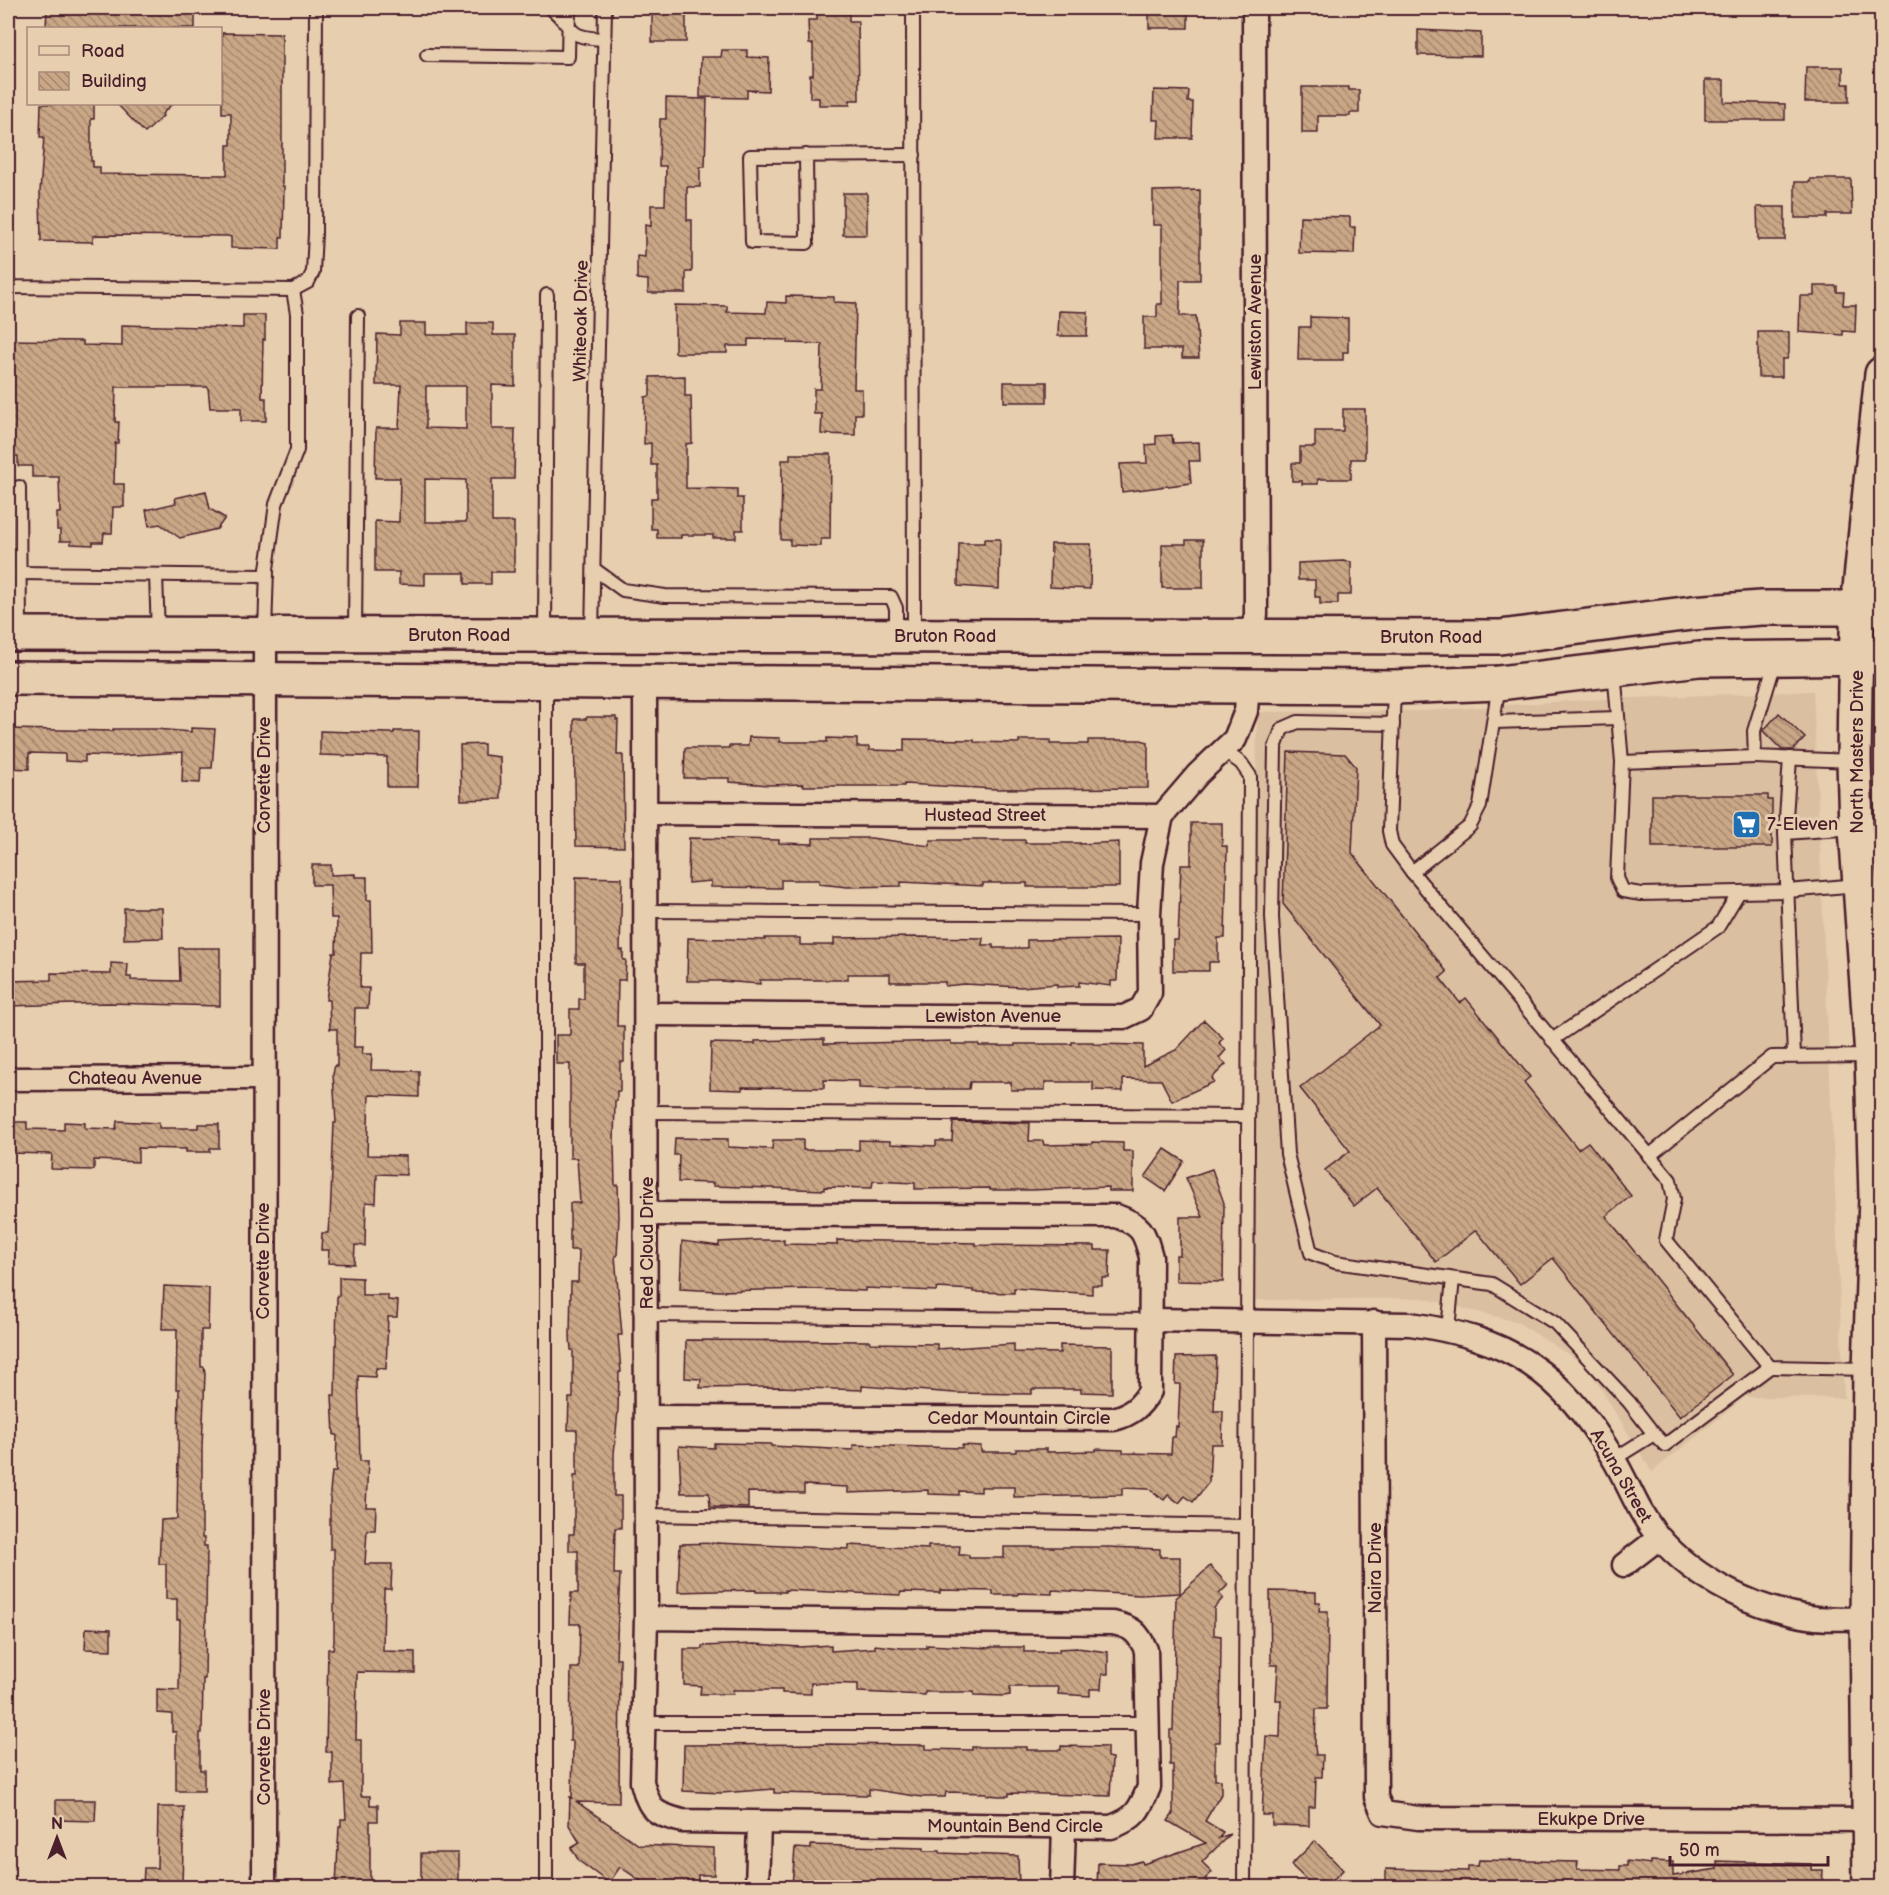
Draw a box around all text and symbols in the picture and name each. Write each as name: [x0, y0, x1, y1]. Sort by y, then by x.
legend: [27, 27, 222, 105]
text: Road: [81, 41, 125, 62]
text: Building: [81, 71, 147, 92]
street label: Lewiston Avenue: [1245, 254, 1266, 390]
street label: Whiteoak Drive: [569, 260, 593, 382]
street label: Bruton Road: [408, 625, 510, 646]
street label: Bruton Road: [894, 626, 996, 647]
street label: Bruton Road: [1380, 627, 1482, 648]
street label: North Masters Drive: [1847, 670, 1868, 834]
street label: Corvette Drive: [254, 716, 275, 834]
street label: Hustead Street: [924, 805, 1047, 826]
supermarket icon: 7-Eleven: [1730, 808, 1762, 840]
place label: 7-Eleven: [1767, 814, 1838, 835]
street label: Lewiston Avenue: [925, 1006, 1061, 1027]
street label: Chateau Avenue: [68, 1068, 202, 1089]
street label: Red Cloud Drive: [637, 1176, 658, 1309]
street label: Corvette Drive: [253, 1202, 274, 1320]
street label: Cedar Mountain Circle: [928, 1408, 1111, 1429]
street label: Acuna Street: [1586, 1425, 1656, 1527]
street label: Naira Drive: [1365, 1522, 1386, 1614]
street label: Corvette Drive: [254, 1688, 275, 1806]
north arrow: [27, 1808, 87, 1868]
street label: Ekukpe Drive: [1537, 1809, 1645, 1830]
text: N: [51, 1815, 63, 1834]
street label: Mountain Bend Circle: [927, 1816, 1103, 1837]
scale bar: [1670, 1829, 1828, 1867]
text: 50 m: [1679, 1840, 1720, 1861]

